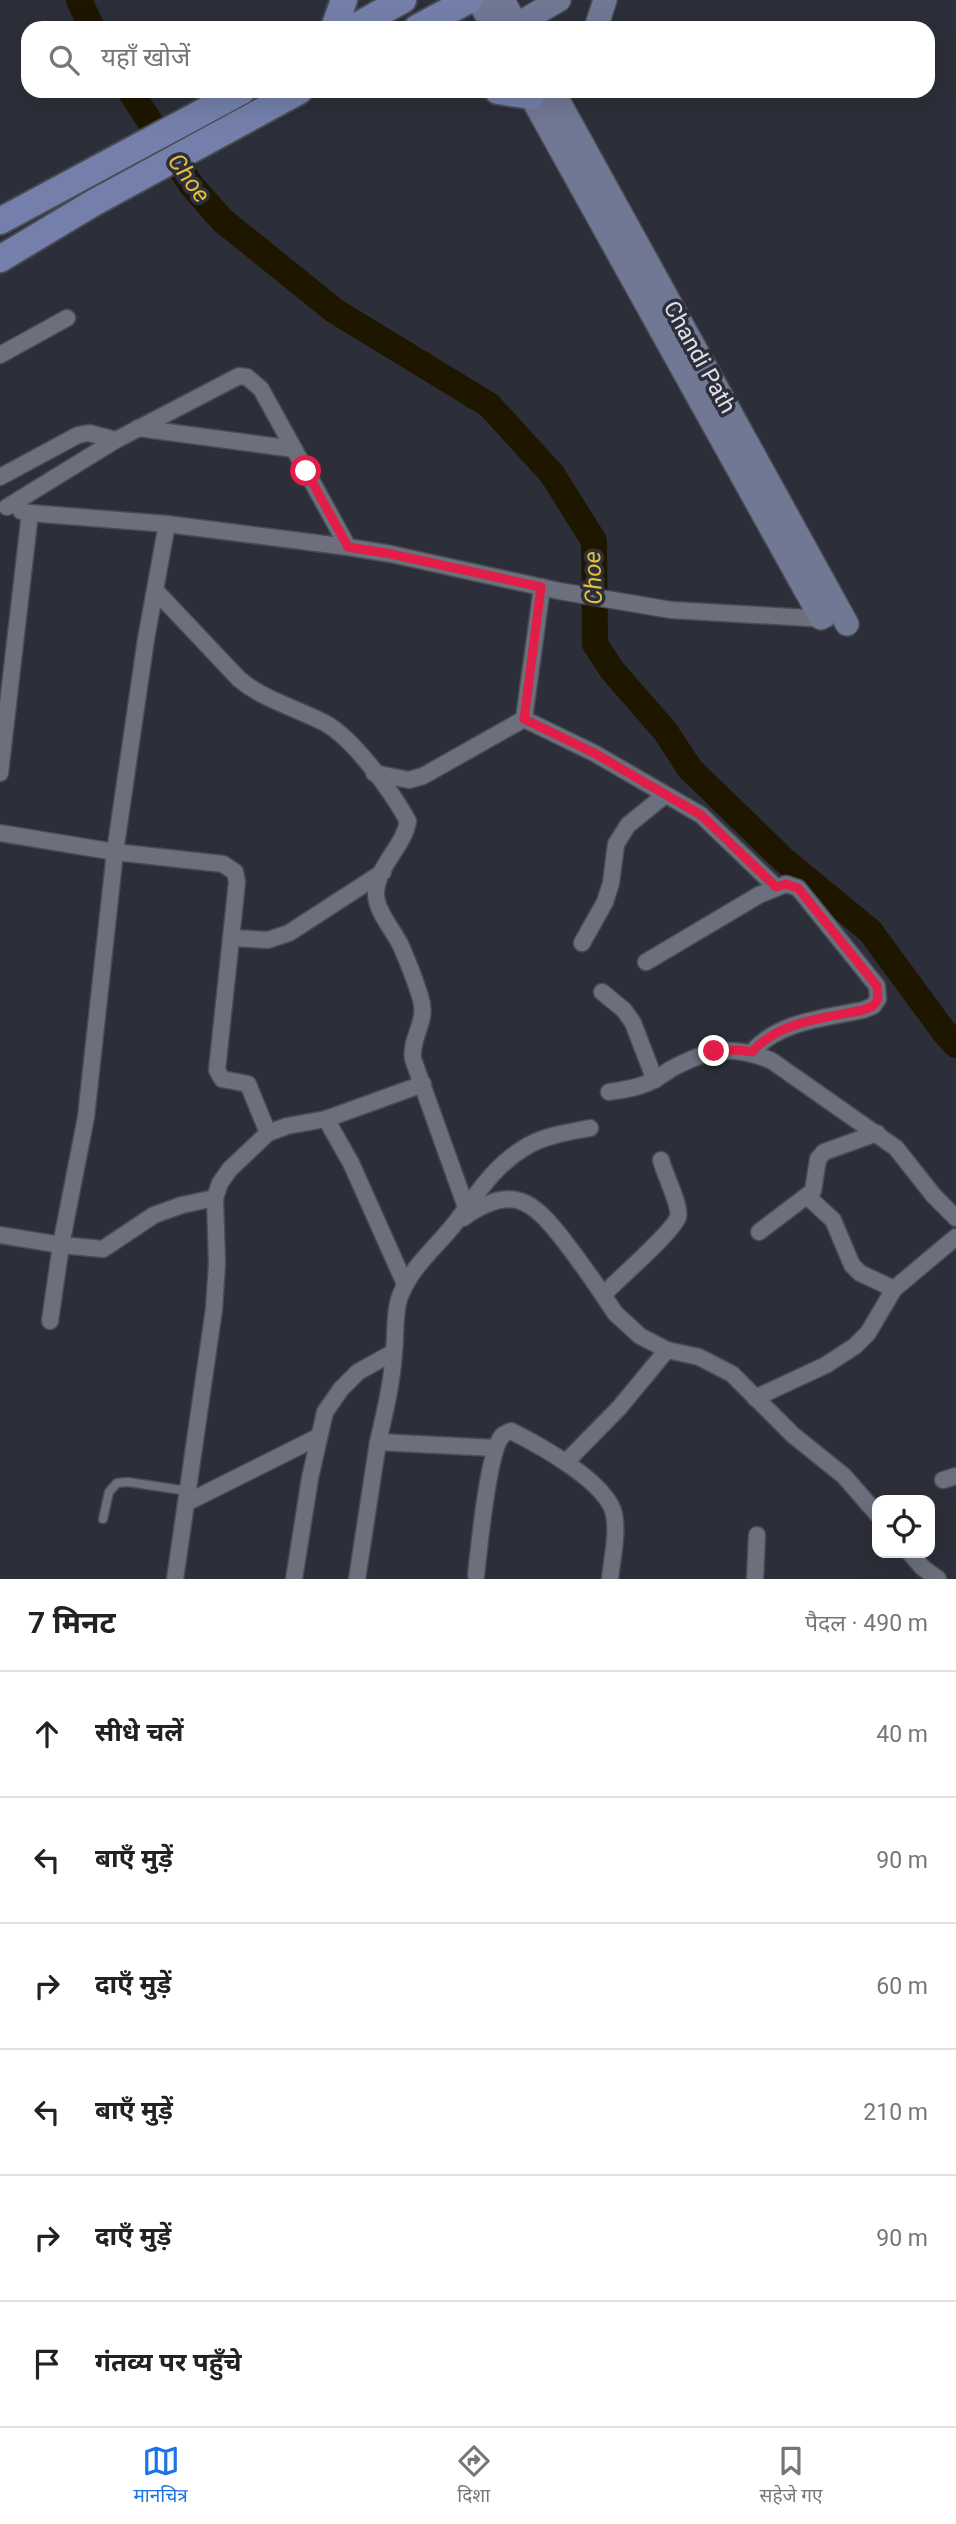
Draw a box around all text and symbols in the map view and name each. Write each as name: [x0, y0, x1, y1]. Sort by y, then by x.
search box: [21, 21, 935, 98]
icon: search: [45, 41, 83, 79]
text: यहाँ खोजें: [101, 42, 190, 72]
water label: Choe: [162, 148, 216, 208]
street label: Chandi Path: [658, 296, 741, 418]
route start: [290, 455, 321, 486]
water label: Choe: [578, 551, 608, 605]
route end: [698, 1035, 729, 1066]
map controls: [872, 1495, 935, 1558]
button: locate: [872, 1495, 935, 1558]
text: 7 मिनट: [28, 1605, 116, 1640]
text: पैदल · 490 m: [805, 1610, 928, 1637]
icon: ahead: [28, 1715, 66, 1753]
text: सीधे चलें: [95, 1717, 183, 1747]
text: 40 m: [876, 1721, 928, 1748]
icon: left: [28, 1841, 66, 1879]
text: बाएँ मुड़ें: [95, 1843, 173, 1873]
text: 90 m: [876, 1847, 928, 1874]
icon: right: [28, 1967, 66, 2005]
text: दाएँ मुड़ें: [95, 1969, 171, 1999]
text: 60 m: [876, 1973, 928, 2000]
icon: left: [28, 2093, 66, 2131]
text: बाएँ मुड़ें: [95, 2095, 173, 2125]
text: 210 m: [863, 2099, 928, 2126]
icon: right: [28, 2219, 66, 2257]
text: दाएँ मुड़ें: [95, 2221, 171, 2251]
text: 90 m: [876, 2225, 928, 2252]
icon: arrive: [28, 2345, 66, 2383]
text: गंतव्य पर पहुँचे: [95, 2347, 242, 2377]
tab: मानचित्र: [133, 2442, 188, 2510]
tab: दिशा: [455, 2442, 493, 2510]
tab: सहेजे गए: [760, 2442, 823, 2510]

